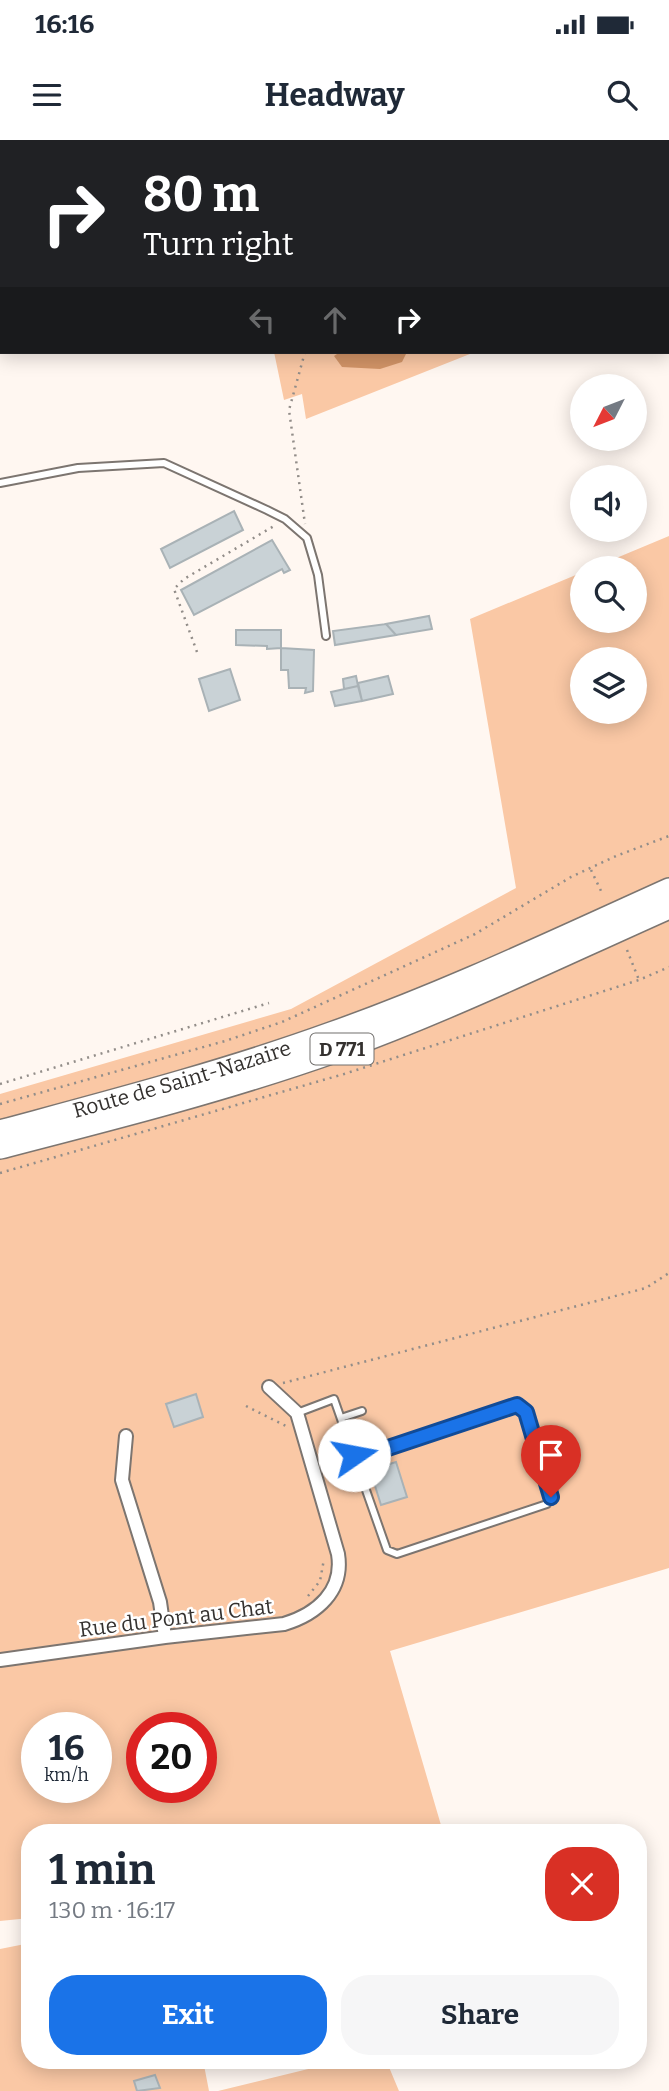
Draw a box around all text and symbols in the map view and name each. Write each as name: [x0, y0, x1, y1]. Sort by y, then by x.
text: 16:16: [35, 9, 94, 40]
icon: menu: [28, 76, 66, 114]
text: Headway: [264, 76, 405, 114]
icon: search: [603, 76, 641, 114]
text: 80 m: [143, 165, 259, 224]
icon: right: [28, 168, 119, 259]
text: Turn right: [143, 225, 294, 263]
icon: left: [243, 301, 281, 339]
icon: ahead: [316, 301, 354, 339]
icon: right: [389, 301, 427, 339]
north arrow: [570, 374, 648, 452]
map controls: [570, 374, 647, 724]
button: sound: [570, 465, 647, 542]
button: search: [570, 556, 647, 633]
button: layers: [570, 647, 647, 724]
road number: D 771: [310, 1034, 374, 1065]
street label: Route de Saint-Nazaire: [70, 1035, 294, 1124]
position arrow: [317, 1418, 391, 1492]
pin: [521, 1425, 581, 1497]
icon: arrive: [532, 1436, 570, 1474]
street label: Rue du Pont au Chat: [78, 1593, 275, 1643]
speed limit sign: 20: [126, 1712, 217, 1803]
text: 16: [49, 1727, 84, 1769]
text: km/h: [44, 1764, 89, 1786]
text: 1 min: [49, 1845, 155, 1895]
button: close: [545, 1847, 619, 1921]
text: 130 m · 16:17: [49, 1896, 175, 1924]
button: Exit: [49, 1975, 327, 2055]
button: Share: [341, 1975, 619, 2055]

